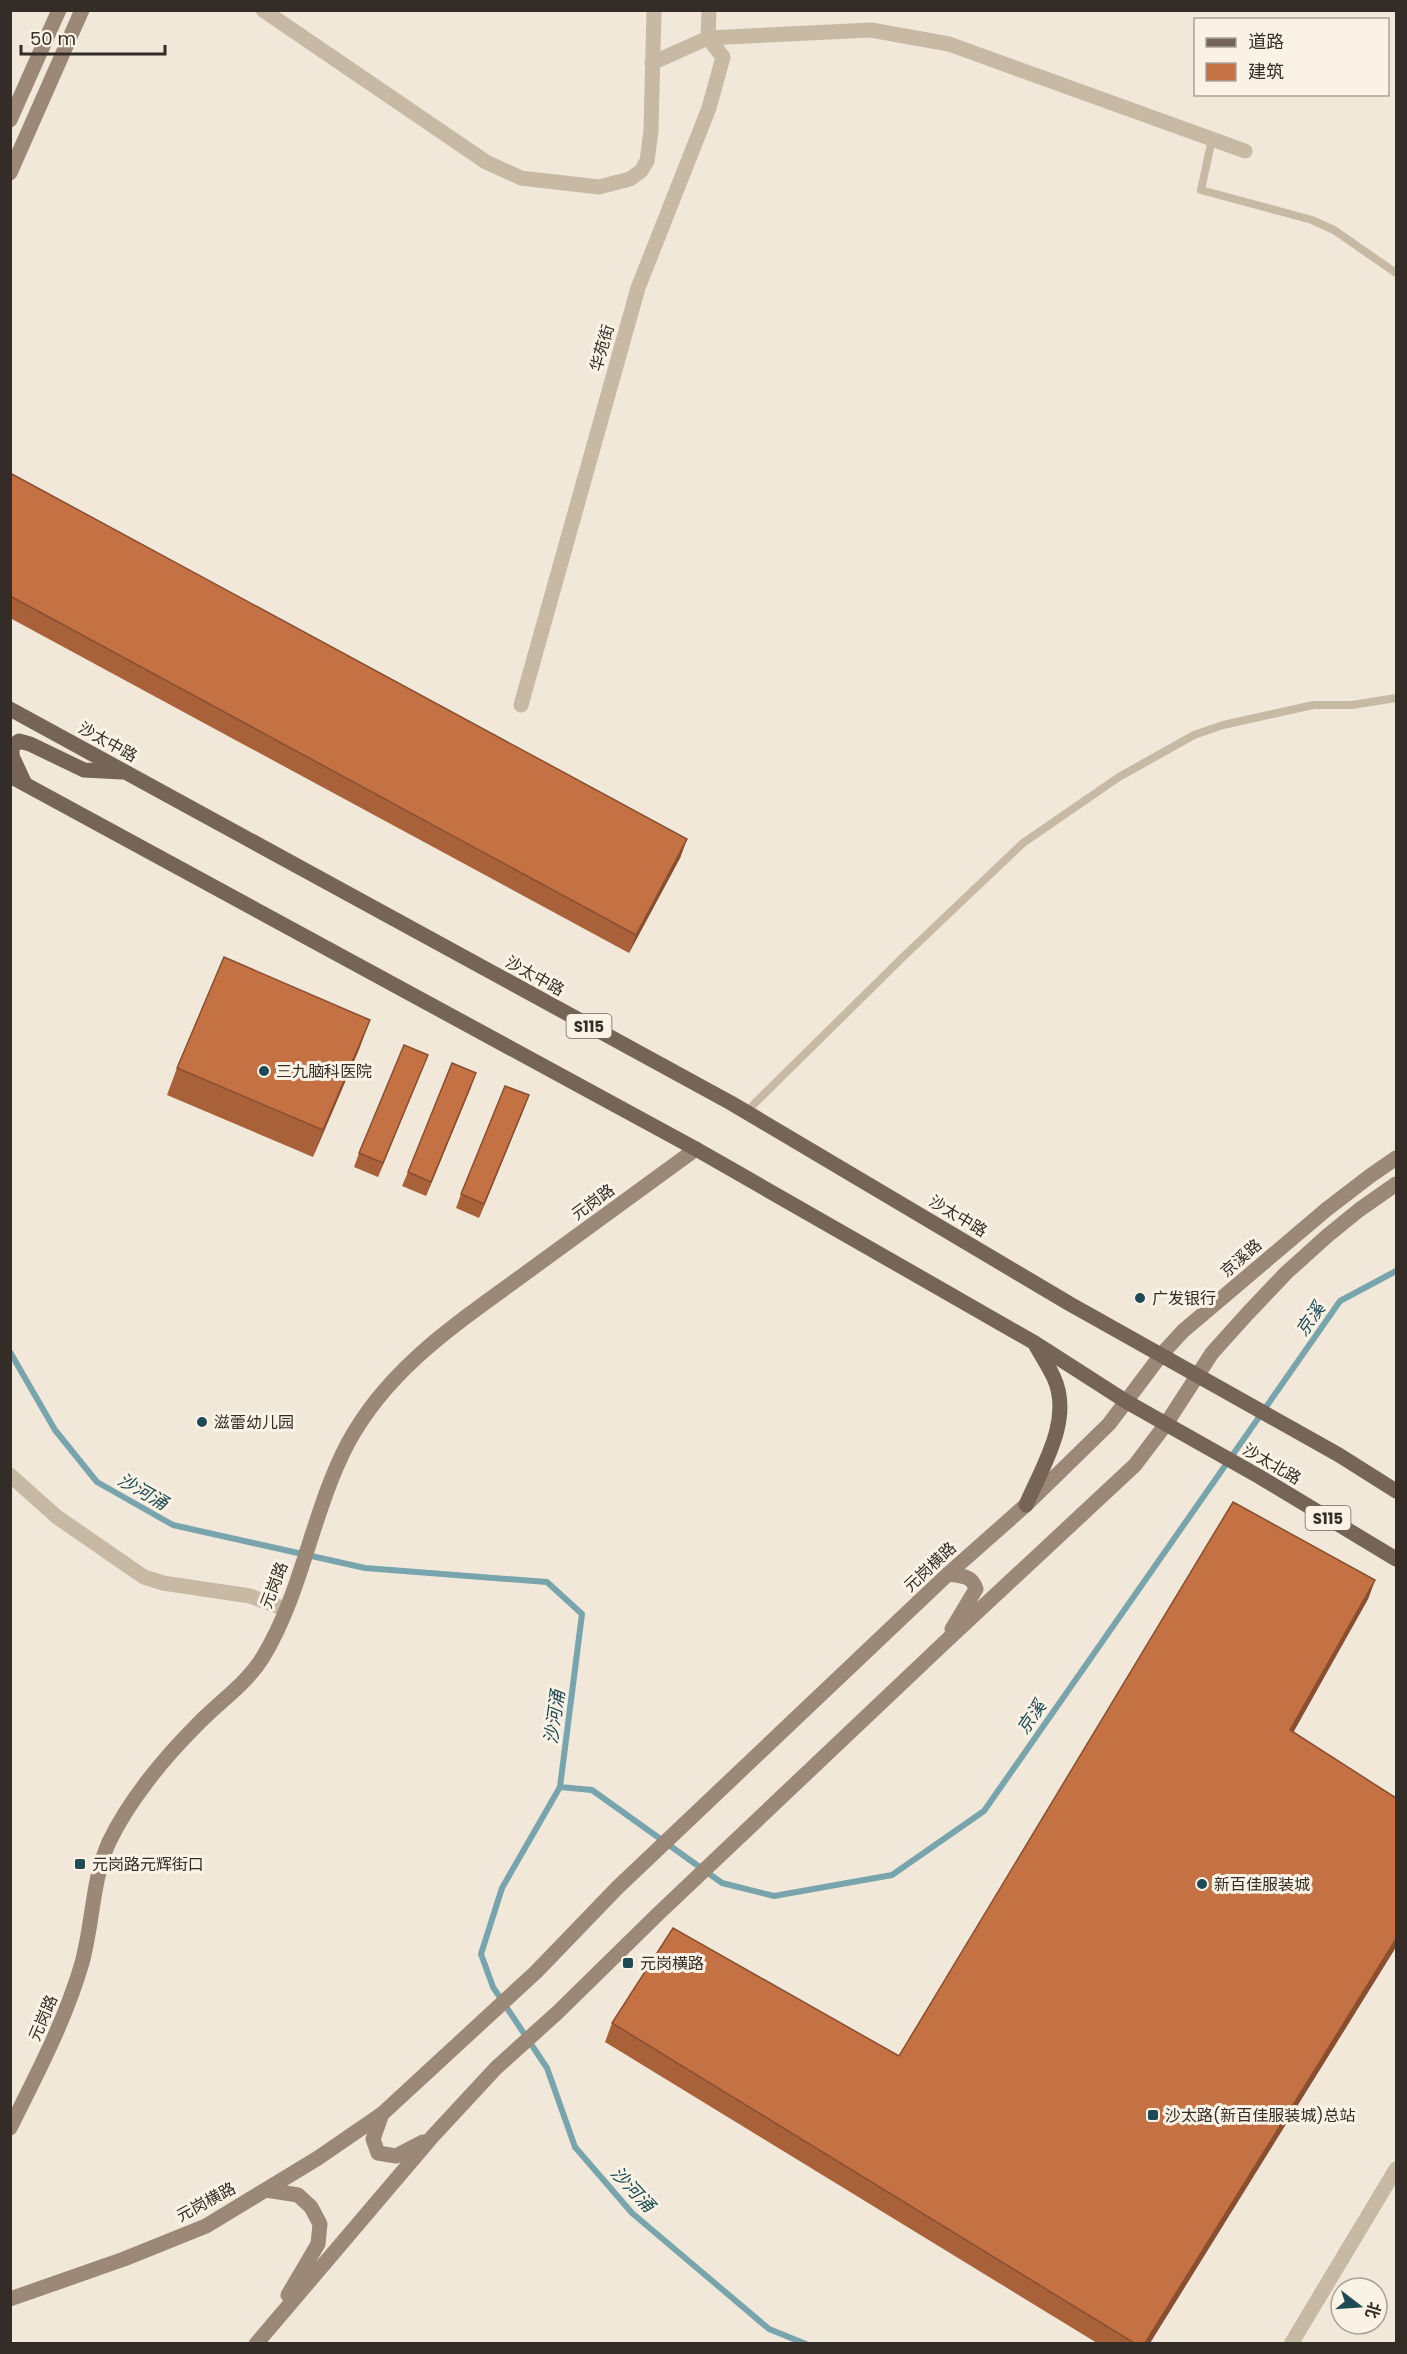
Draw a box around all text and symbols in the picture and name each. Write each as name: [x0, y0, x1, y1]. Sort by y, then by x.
scale bar: [21, 18, 165, 56]
legend: [1194, 18, 1389, 96]
text: 50 m: [30, 26, 76, 51]
text: 道路: [1248, 29, 1284, 54]
text: 建筑: [1248, 59, 1284, 84]
street label: 华苑街: [584, 322, 620, 374]
street label: 沙太中路: [74, 716, 142, 768]
street label: 沙太中路: [501, 950, 569, 1002]
road number: S115: [566, 1014, 612, 1038]
place label: 三九脑科医院: [276, 1060, 372, 1083]
marker: 三九脑科医院: [257, 1064, 271, 1078]
street label: 元岗路: [567, 1179, 619, 1225]
street label: 沙太中路: [925, 1190, 991, 1242]
street label: 京溪路: [1215, 1234, 1267, 1282]
place label: 广发银行: [1152, 1287, 1216, 1310]
marker: 广发银行: [1133, 1291, 1147, 1305]
water label: 京溪: [1289, 1295, 1332, 1341]
place label: 滋蕾幼儿园: [214, 1411, 294, 1434]
marker: 滋蕾幼儿园: [195, 1415, 209, 1429]
street label: 沙太北路: [1239, 1438, 1305, 1490]
water label: 沙河涌: [113, 1467, 174, 1516]
road number: S115: [1306, 1506, 1350, 1530]
street label: 元岗横路: [899, 1537, 961, 1597]
street label: 元岗路: [255, 1558, 293, 1612]
water label: 沙河涌: [538, 1687, 570, 1745]
water label: 京溪: [1010, 1693, 1053, 1739]
place label: 元岗路元辉街口: [92, 1853, 204, 1876]
marker: 元岗路元辉街口: [73, 1857, 87, 1871]
place label: 新百佳服装城: [1214, 1873, 1310, 1896]
marker: 新百佳服装城: [1195, 1877, 1209, 1891]
place label: 元岗横路: [640, 1952, 704, 1975]
marker: 元岗横路: [621, 1956, 635, 1970]
street label: 元岗路: [23, 1991, 63, 2045]
place label: 沙太路(新百佳服装城)总站: [1165, 2104, 1356, 2127]
marker: 沙太路(新百佳服装城)总站: [1146, 2108, 1160, 2122]
water label: 沙河涌: [605, 2161, 662, 2219]
street label: 元岗横路: [172, 2177, 240, 2227]
north arrow: [1329, 2276, 1389, 2336]
text: 北: [1360, 2299, 1386, 2321]

